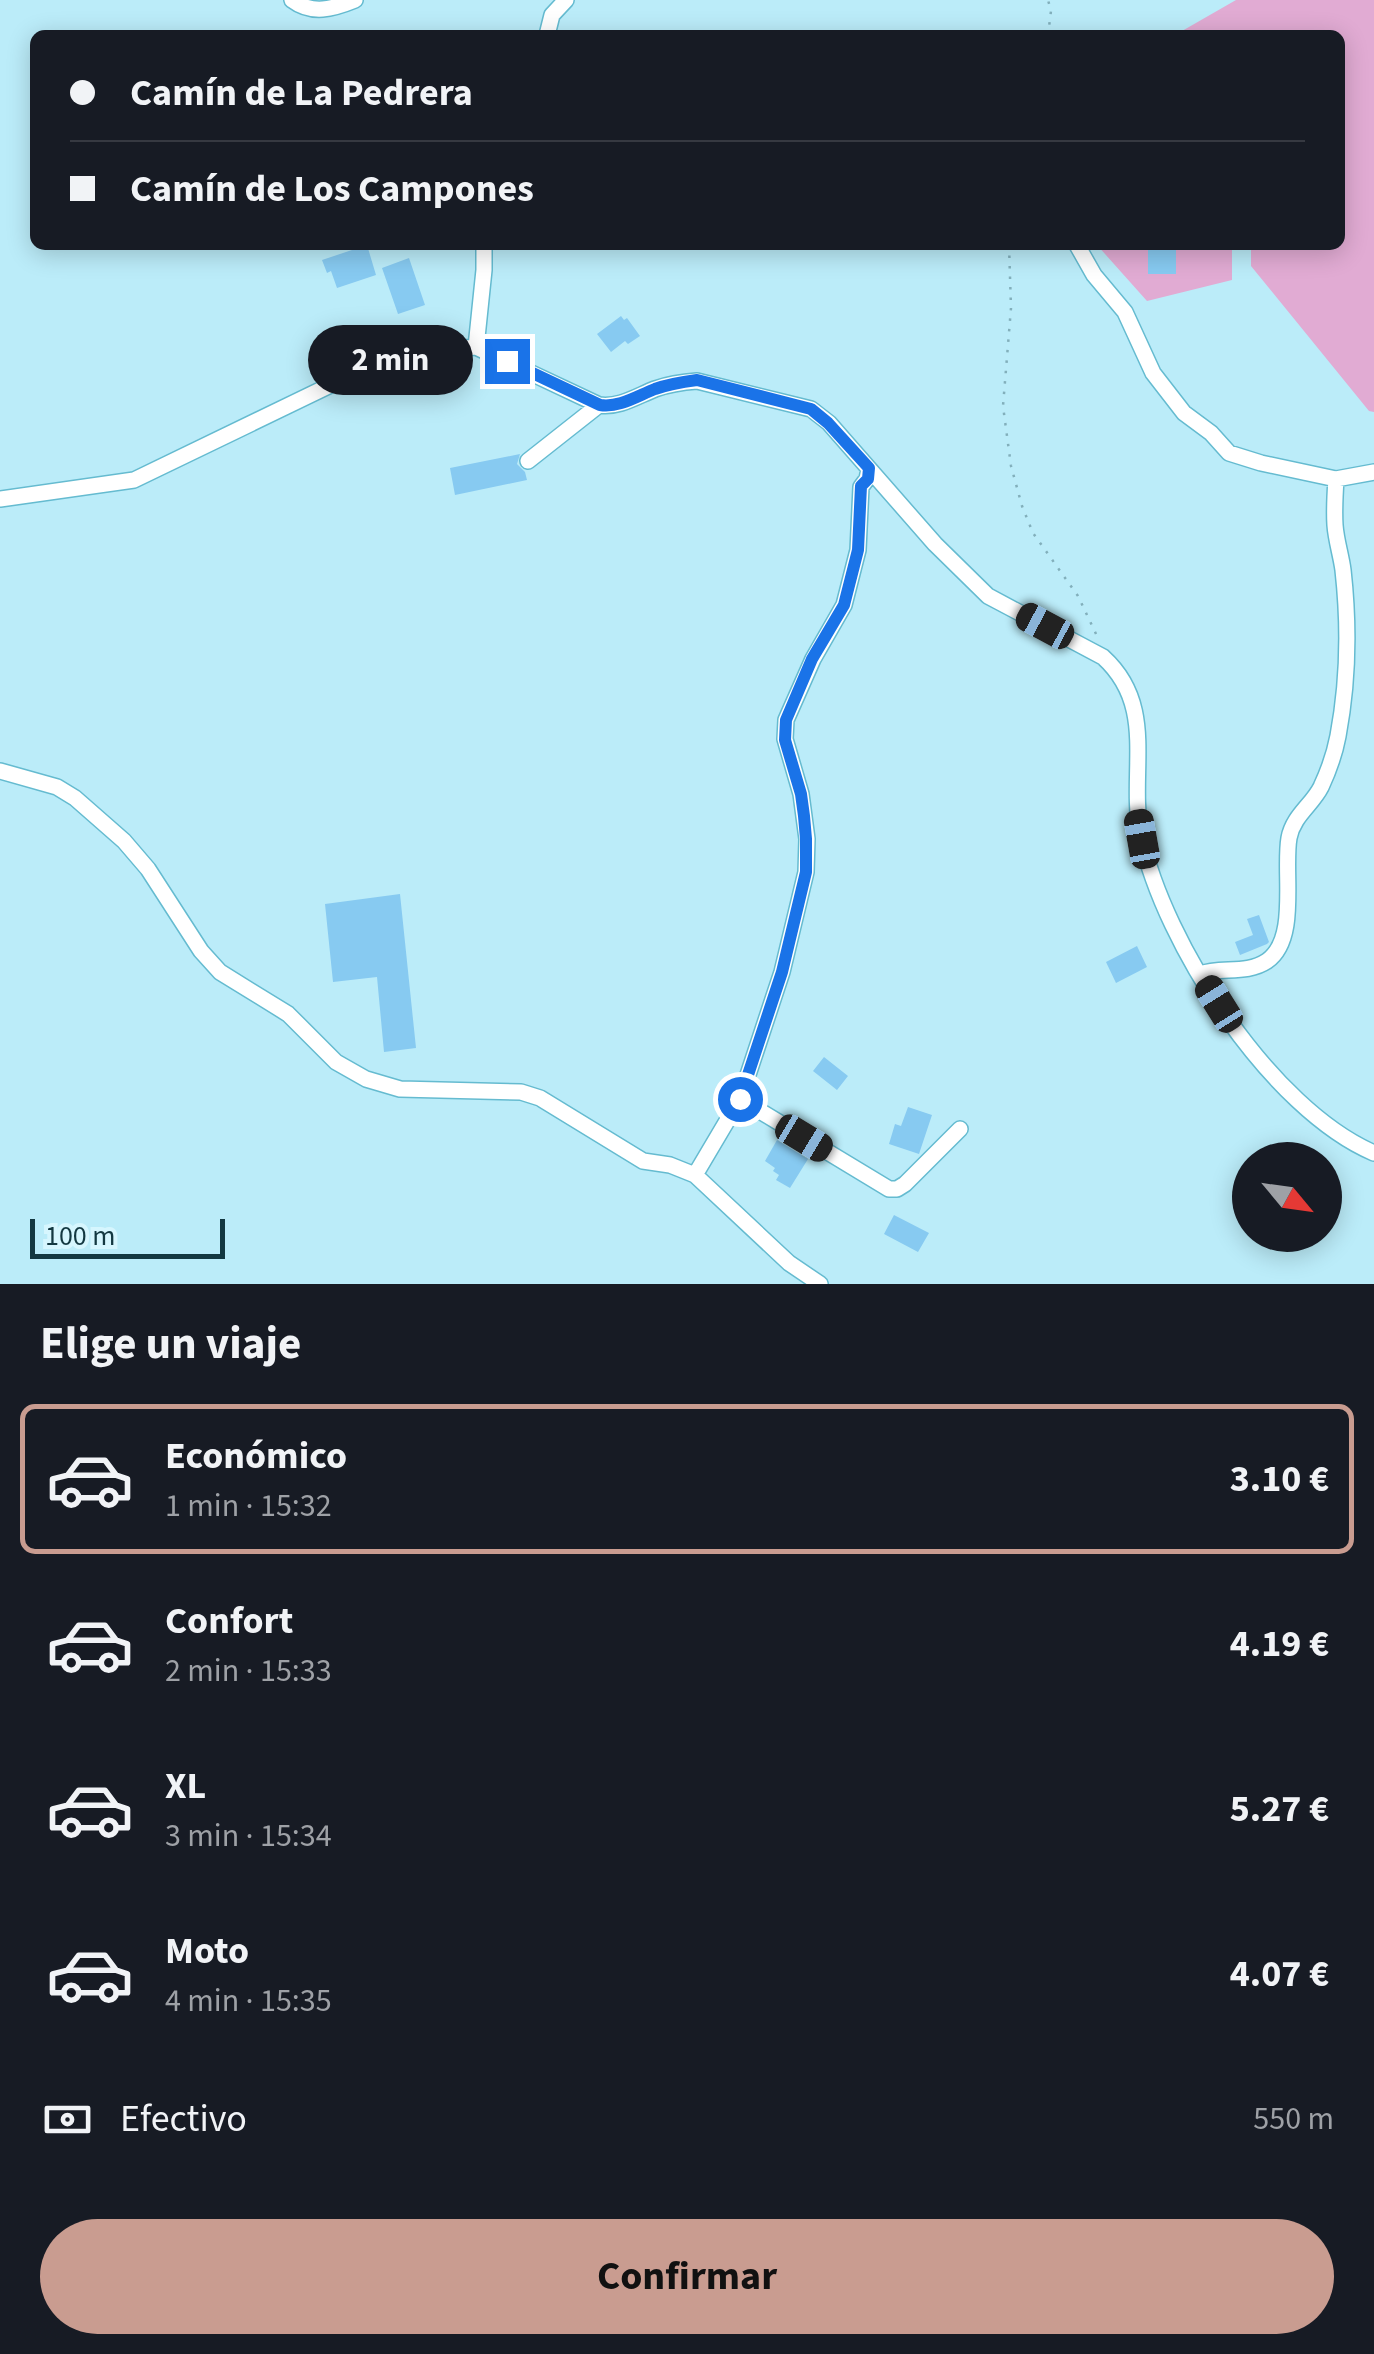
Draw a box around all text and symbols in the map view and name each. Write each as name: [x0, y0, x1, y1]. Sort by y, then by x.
text: Camín de La Pedrera: [130, 66, 473, 120]
text: Camín de Los Campones: [130, 162, 534, 216]
callout: 2 min: [307, 326, 472, 396]
text: 2 min: [352, 337, 429, 383]
route end: [485, 339, 530, 384]
car: [1011, 599, 1079, 653]
car: [1122, 807, 1162, 871]
car: [1190, 971, 1248, 1037]
route start: [718, 1077, 763, 1122]
car: [771, 1110, 837, 1166]
north arrow: [1232, 1142, 1342, 1252]
map controls: [1232, 1142, 1342, 1252]
scale bar: [30, 1214, 225, 1258]
text: 100 m: [45, 1216, 116, 1256]
text: Elige un viaje: [40, 1312, 301, 1376]
text: Económico: [165, 1429, 347, 1483]
icon: car: [45, 1434, 135, 1524]
text: 3.10 €: [1230, 1452, 1329, 1506]
text: 1 min · 15:32: [165, 1483, 332, 1529]
text: Confort: [165, 1594, 293, 1648]
icon: car: [45, 1599, 135, 1689]
text: 4.19 €: [1230, 1617, 1329, 1671]
text: 2 min · 15:33: [165, 1648, 332, 1694]
text: XL: [165, 1759, 206, 1813]
icon: car: [45, 1764, 135, 1854]
text: 5.27 €: [1230, 1782, 1329, 1836]
text: 3 min · 15:34: [165, 1813, 332, 1859]
text: Moto: [165, 1924, 249, 1978]
icon: car: [45, 1929, 135, 2019]
text: 4.07 €: [1230, 1947, 1329, 2001]
text: 4 min · 15:35: [165, 1978, 332, 2024]
icon: cash: [40, 2092, 95, 2147]
text: Efectivo: [120, 2092, 247, 2146]
text: 550 m: [1253, 2096, 1334, 2142]
button: Confirmar: [40, 2219, 1334, 2334]

